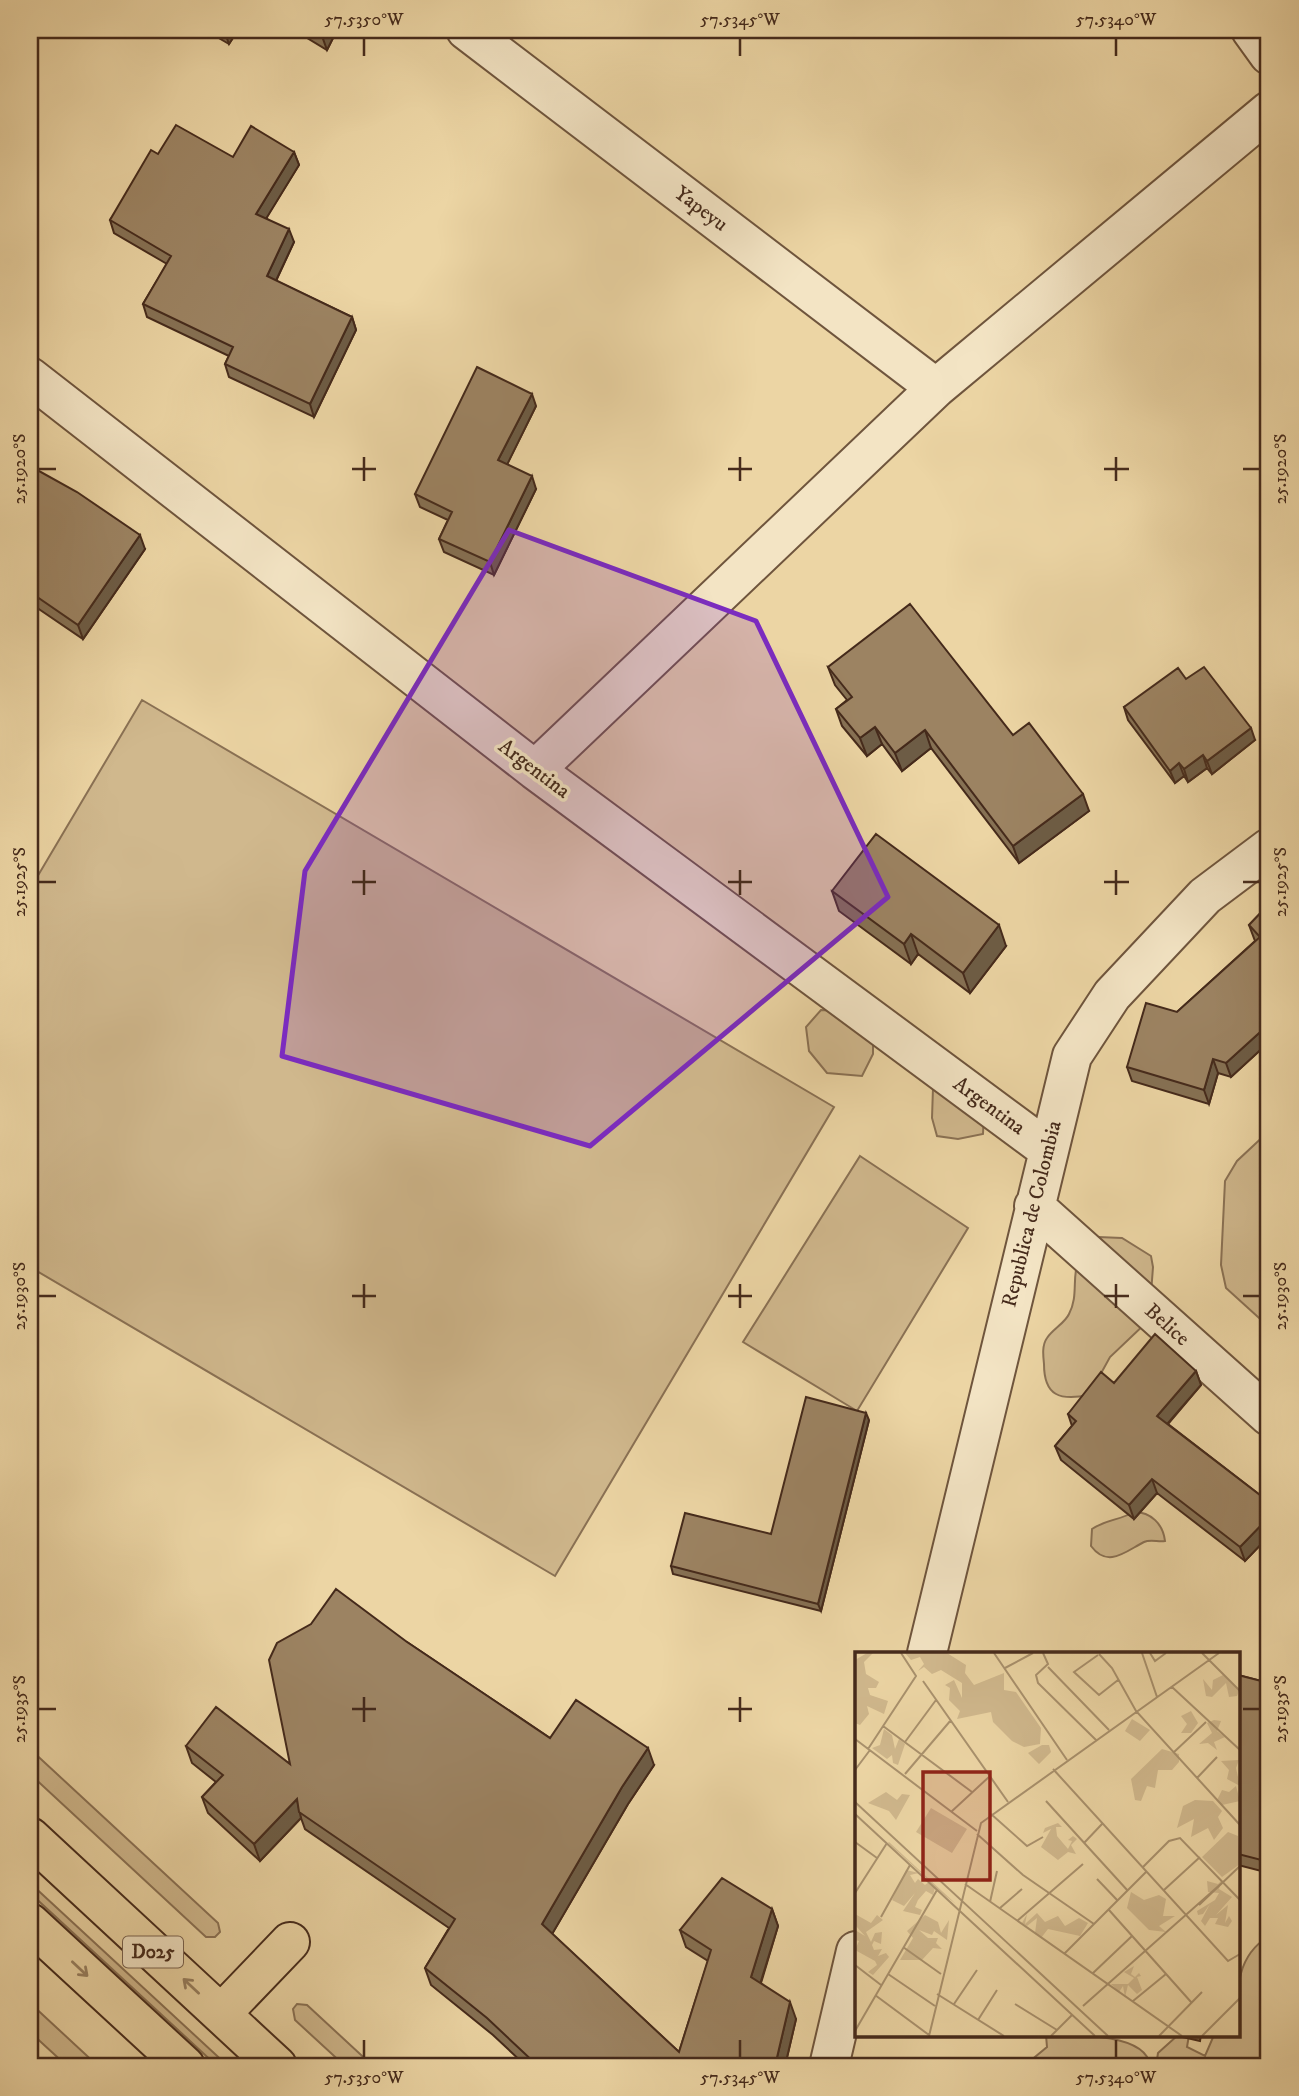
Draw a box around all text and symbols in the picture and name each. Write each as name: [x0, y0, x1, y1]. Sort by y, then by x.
text: 57.5350°W: [325, 9, 404, 31]
text: 57.5345°W: [700, 9, 780, 31]
text: 57.5340°W: [1076, 9, 1157, 31]
street label: Yapeyu: [669, 181, 733, 237]
text: 25.1920°S: [9, 434, 31, 504]
text: 25.1920°S: [1270, 434, 1292, 504]
street label: Argentina: [493, 734, 575, 804]
text: 25.1925°S: [9, 847, 31, 917]
text: 25.1925°S: [1270, 847, 1292, 917]
street label: Argentina: [948, 1071, 1030, 1141]
street label: Republica de Colombia: [996, 1118, 1068, 1310]
text: 25.1930°S: [9, 1262, 31, 1330]
text: 25.1930°S: [1270, 1262, 1292, 1330]
street label: Belice: [1139, 1298, 1195, 1352]
inset map: [855, 1652, 1240, 2036]
text: 25.1935°S: [9, 1675, 31, 1743]
text: 25.1935°S: [1270, 1675, 1292, 1743]
road number: D025: [123, 1936, 183, 1968]
one-way arrow: [71, 1961, 88, 1978]
one-way arrow: [183, 1978, 200, 1995]
text: 57.5350°W: [325, 2067, 404, 2089]
text: 57.5345°W: [700, 2067, 780, 2089]
text: 57.5340°W: [1076, 2067, 1157, 2089]

